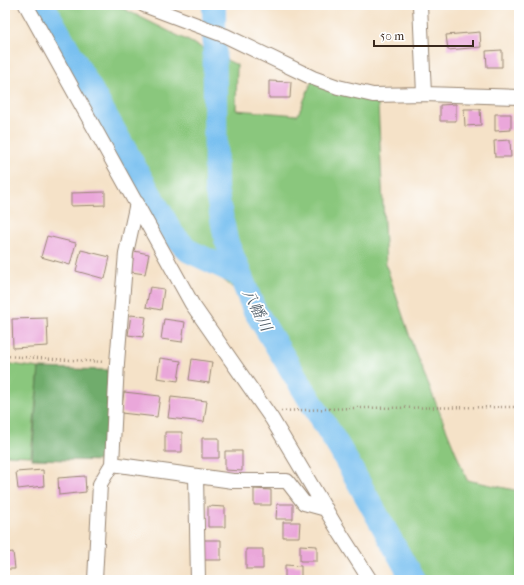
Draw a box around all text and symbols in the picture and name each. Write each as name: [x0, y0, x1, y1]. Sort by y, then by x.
scale bar: [374, 22, 473, 48]
text: 50 m: [380, 29, 404, 43]
water label: 八幡川: [239, 286, 276, 336]

